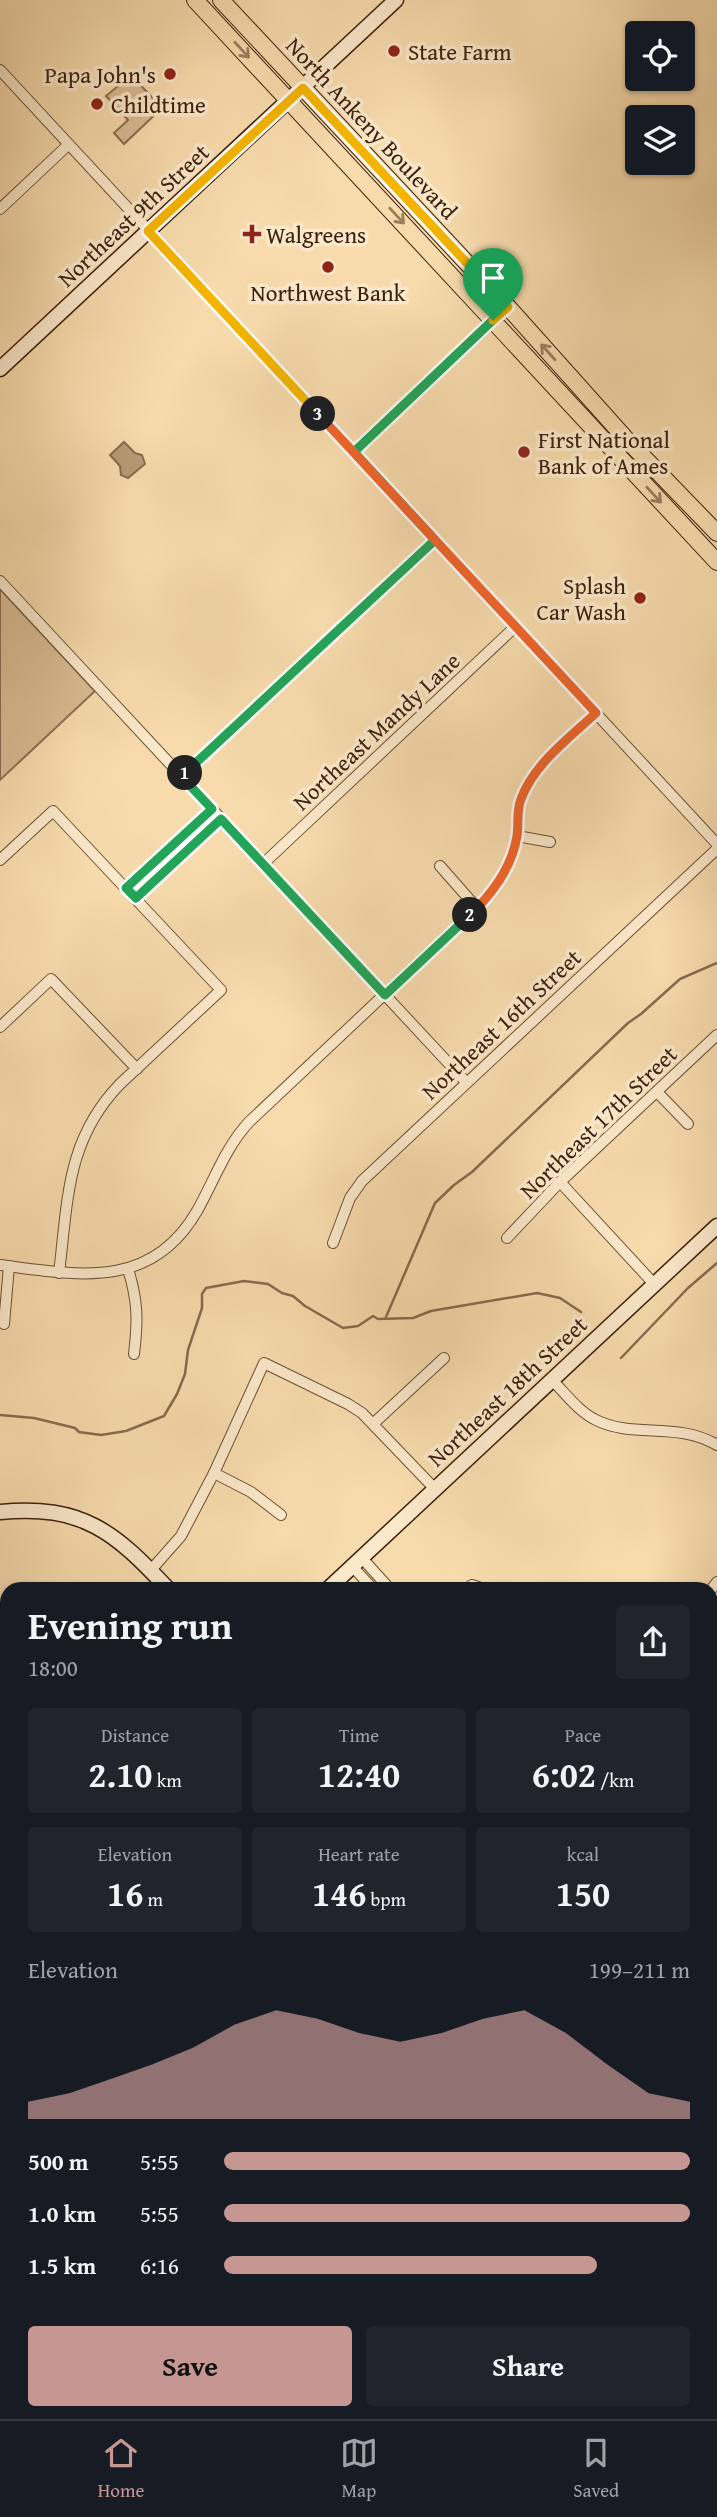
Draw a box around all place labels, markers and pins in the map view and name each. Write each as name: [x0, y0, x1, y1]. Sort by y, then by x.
place label: State Farm: [408, 35, 512, 68]
marker: State Farm: [386, 43, 402, 59]
place label: Papa John's: [45, 58, 156, 91]
marker: Papa John's: [162, 66, 178, 82]
place label: Childtime: [111, 88, 206, 121]
marker: Childtime: [89, 96, 105, 112]
place label: Walgreens: [266, 218, 366, 251]
marker: Walgreens: [244, 226, 260, 242]
pin: [463, 248, 523, 320]
marker: Northwest Bank: [320, 259, 336, 275]
place label: Northwest Bank: [251, 276, 406, 309]
pin: 3: [300, 396, 336, 432]
place label: First National Bank of Ames: [538, 423, 670, 482]
marker: First National Bank of Ames: [516, 444, 532, 460]
place label: Splash Car Wash: [537, 569, 626, 628]
marker: Splash Car Wash: [632, 590, 648, 606]
pin: 1: [168, 756, 202, 790]
pin: 2: [452, 898, 488, 932]

